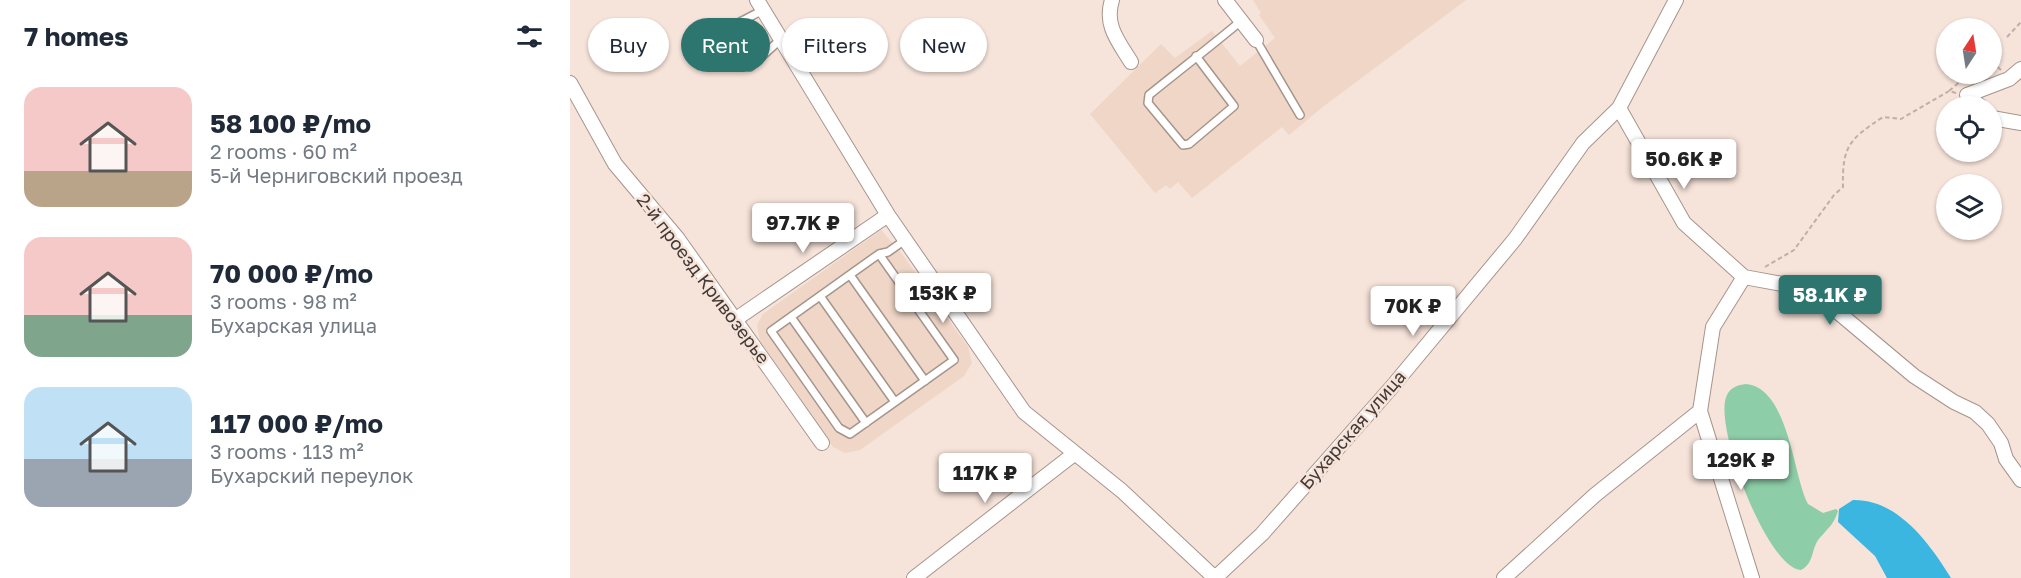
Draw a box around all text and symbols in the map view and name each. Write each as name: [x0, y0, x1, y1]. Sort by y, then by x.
chip: Buy: [588, 18, 669, 72]
chip: Rent: [681, 18, 770, 72]
chip: Filters: [782, 18, 888, 72]
chip: New: [900, 18, 987, 72]
north arrow: [1936, 18, 2002, 84]
map controls: [1936, 18, 2002, 240]
icon: filters: [513, 20, 546, 53]
text: 7 homes: [24, 21, 129, 52]
button: locate: [1936, 96, 2002, 162]
text: 58 100 ₽/mo: [210, 108, 371, 139]
icon: home: [72, 111, 144, 183]
text: 2 rooms · 60 m²: [210, 139, 357, 163]
pin: 50.6K ₽: [1629, 139, 1739, 190]
text: 50.6K ₽: [1645, 146, 1723, 170]
text: 5-й Черниговский проезд: [210, 163, 463, 187]
button: layers: [1936, 174, 2002, 240]
street label: 2-й проезд Кривозерье: [633, 189, 775, 368]
pin: 97.7K ₽: [748, 203, 858, 254]
text: 97.7K ₽: [766, 210, 840, 234]
text: 70 000 ₽/mo: [210, 258, 373, 289]
icon: home: [72, 261, 144, 333]
pin: 153K ₽: [894, 273, 992, 324]
pin: 58.1K ₽: [1775, 275, 1885, 326]
text: 153K ₽: [909, 280, 977, 304]
text: 58.1K ₽: [1793, 282, 1867, 306]
pin: 70K ₽: [1371, 286, 1455, 337]
text: 3 rooms · 98 m²: [210, 289, 357, 313]
text: 70K ₽: [1385, 293, 1441, 317]
text: Бухарская улица: [210, 313, 377, 337]
street label: Бухарская улица: [1295, 365, 1410, 493]
text: 117 000 ₽/mo: [210, 408, 383, 439]
icon: home: [72, 411, 144, 483]
text: 3 rooms · 113 m²: [210, 439, 364, 463]
pin: 129K ₽: [1692, 440, 1790, 491]
text: 129K ₽: [1707, 447, 1775, 471]
pin: 117K ₽: [936, 453, 1034, 504]
text: 117K ₽: [953, 460, 1017, 484]
text: Бухарский переулок: [210, 463, 413, 487]

